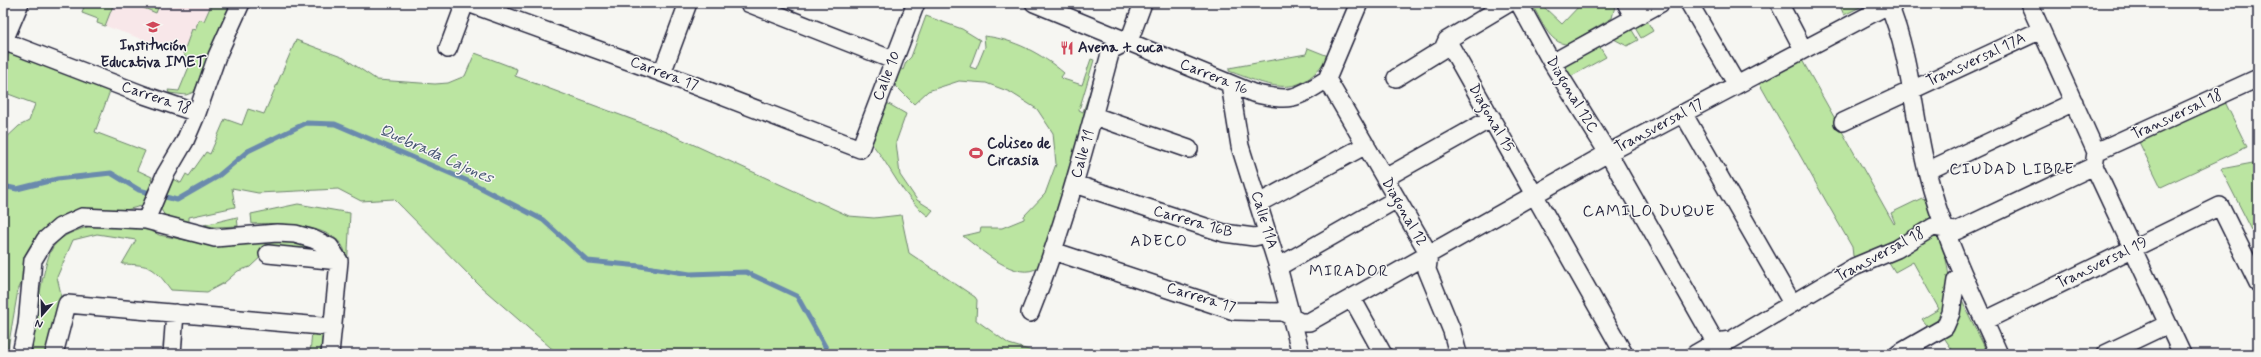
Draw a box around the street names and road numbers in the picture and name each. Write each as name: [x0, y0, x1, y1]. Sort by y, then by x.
street label: Transversal 17A: [1923, 28, 2029, 92]
street label: Calle 10: [868, 48, 906, 104]
street label: Carrera 17: [627, 52, 701, 96]
street label: Diagonal 12C: [1540, 53, 1603, 138]
street label: Carrera 16: [1177, 54, 1251, 100]
street label: Carrera 18: [119, 77, 193, 119]
street label: Diagonal 15: [1463, 80, 1519, 156]
street label: Transversal 18: [2128, 85, 2226, 145]
street label: Transversal 17: [1611, 94, 1707, 158]
street label: Calle 11: [1067, 127, 1099, 181]
street label: Diagonal 12: [1376, 174, 1432, 250]
street label: Calle 11A: [1246, 189, 1282, 251]
street label: Carrera 16B: [1151, 201, 1235, 243]
street label: Transversal 18: [1832, 223, 1928, 287]
street label: Transversal 19: [2053, 232, 2151, 294]
street label: Carrera 17: [1164, 278, 1239, 318]

